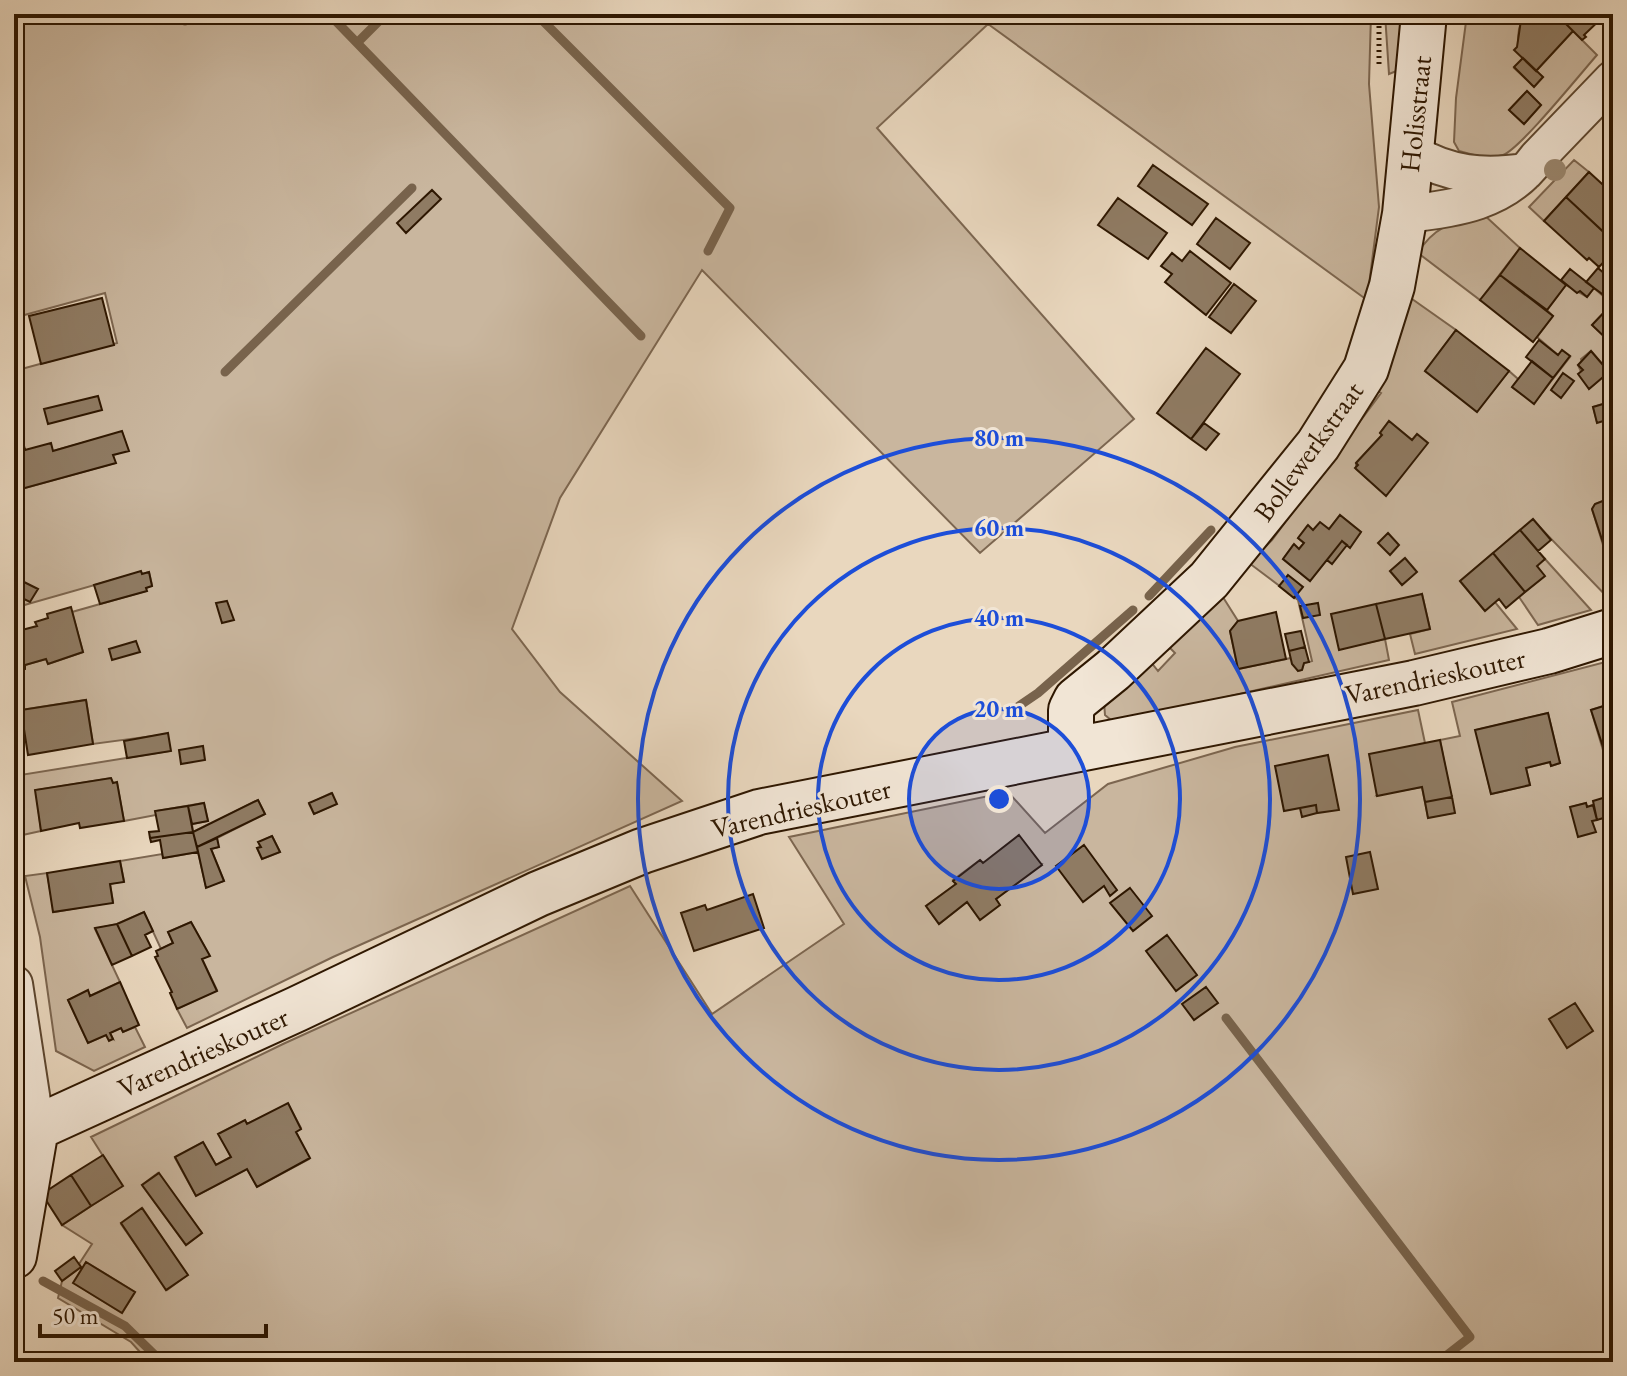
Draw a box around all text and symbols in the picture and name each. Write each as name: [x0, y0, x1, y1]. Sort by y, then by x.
street label: Holisstraat: [1391, 54, 1439, 174]
street label: Bollewerkstraat: [1245, 374, 1371, 528]
text: 80 m: [974, 422, 1024, 453]
text: 60 m: [974, 512, 1024, 543]
text: 40 m: [974, 602, 1024, 633]
street label: Varendrieskouter: [1342, 639, 1529, 713]
text: 20 m: [974, 693, 1024, 724]
street label: Varendrieskouter: [708, 770, 895, 846]
centre of rings: [985, 785, 1013, 813]
street label: Varendrieskouter: [112, 998, 295, 1106]
scale bar: [40, 1288, 266, 1338]
text: 50 m: [52, 1300, 99, 1331]

